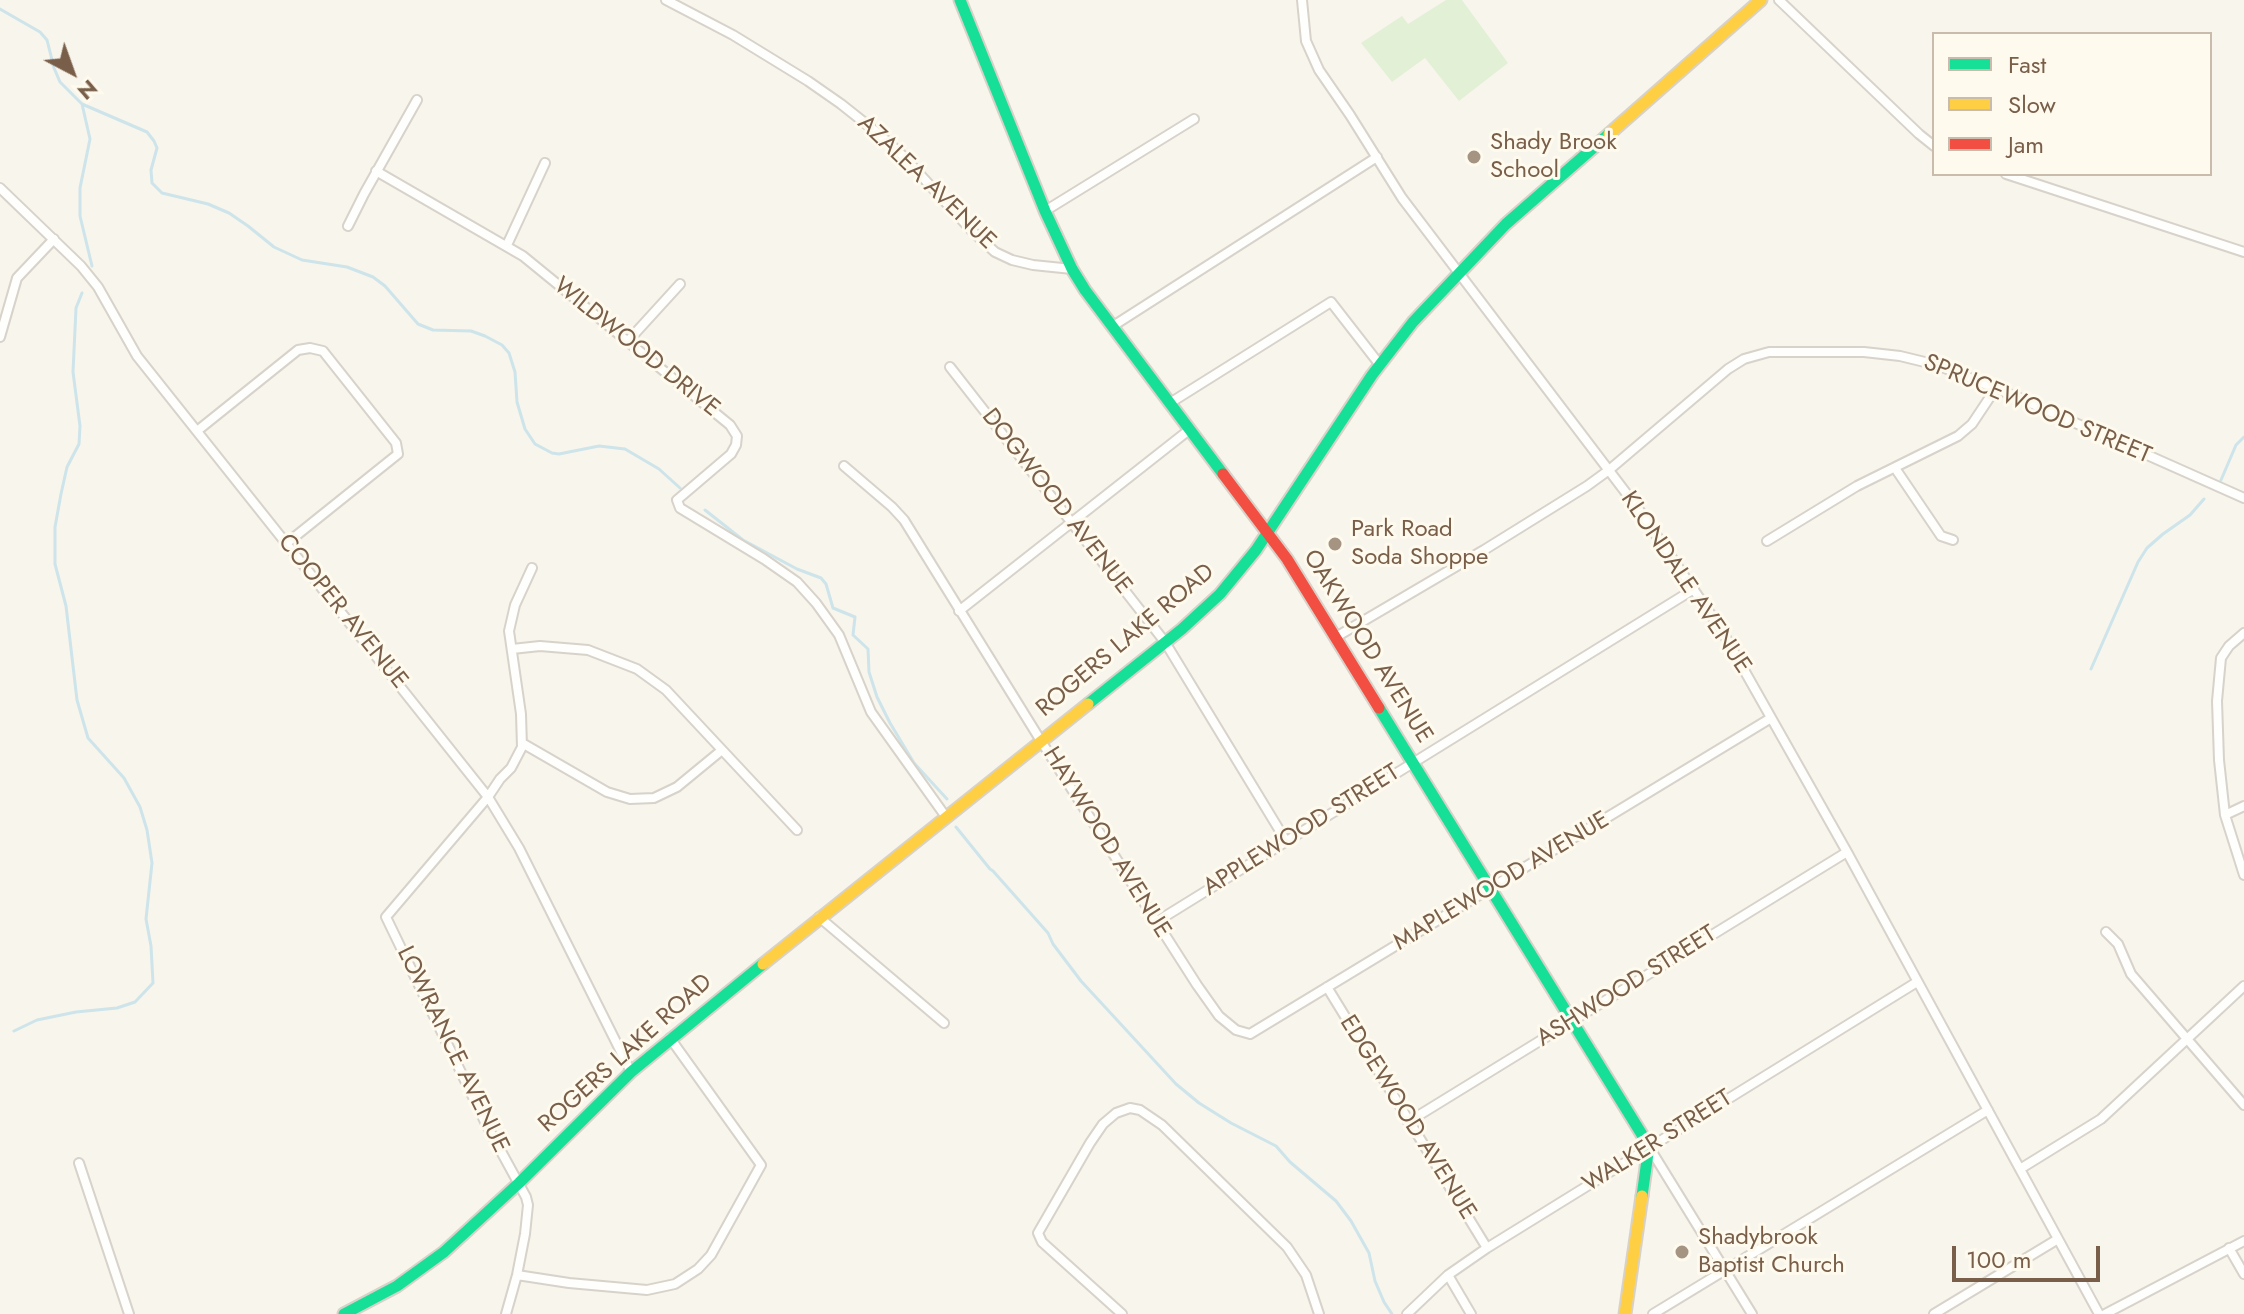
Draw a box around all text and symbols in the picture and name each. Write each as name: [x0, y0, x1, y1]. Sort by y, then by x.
north arrow: [32, 32, 112, 112]
legend: [1932, 32, 2212, 176]
text: Fast: [2008, 47, 2046, 82]
text: N: [71, 72, 105, 108]
text: Slow: [2008, 87, 2056, 122]
street label: AZALEA AVENUE: [851, 110, 1001, 256]
text: Jam: [2008, 127, 2044, 162]
place label: Shady Brook School: [1490, 129, 1617, 185]
marker: Shady Brook School: [1465, 148, 1483, 166]
street label: WILDWOOD DRIVE: [547, 272, 725, 424]
street label: SPRUCEWOOD STREET: [1919, 349, 2155, 471]
street label: DOGWOOD AVENUE: [975, 404, 1137, 600]
street label: KLONDALE AVENUE: [1613, 487, 1757, 679]
place label: Park Road Soda Shoppe: [1351, 516, 1488, 572]
street label: COOPER AVENUE: [271, 529, 413, 695]
marker: Park Road Soda Shoppe: [1326, 535, 1344, 553]
street label: OAKWOOD AVENUE: [1296, 545, 1438, 749]
street label: ROGERS LAKE ROAD: [1031, 558, 1221, 724]
street label: HAYWOOD AVENUE: [1036, 742, 1176, 944]
street label: APPLEWOOD STREET: [1198, 759, 1406, 903]
street label: MAPLEWOOD AVENUE: [1389, 806, 1615, 958]
street label: ASHWOOD STREET: [1532, 920, 1722, 1054]
street label: LOWRANCE AVENUE: [389, 942, 515, 1158]
street label: ROGERS LAKE ROAD: [533, 969, 719, 1139]
street label: EDGEWOOD AVENUE: [1332, 1011, 1482, 1225]
street label: WALKER STREET: [1578, 1085, 1738, 1199]
place label: Shadybrook Baptist Church: [1698, 1224, 1845, 1280]
scale bar: [1956, 1230, 2104, 1280]
text: 100 m: [1966, 1242, 2032, 1277]
marker: Shadybrook Baptist Church: [1673, 1243, 1691, 1261]

